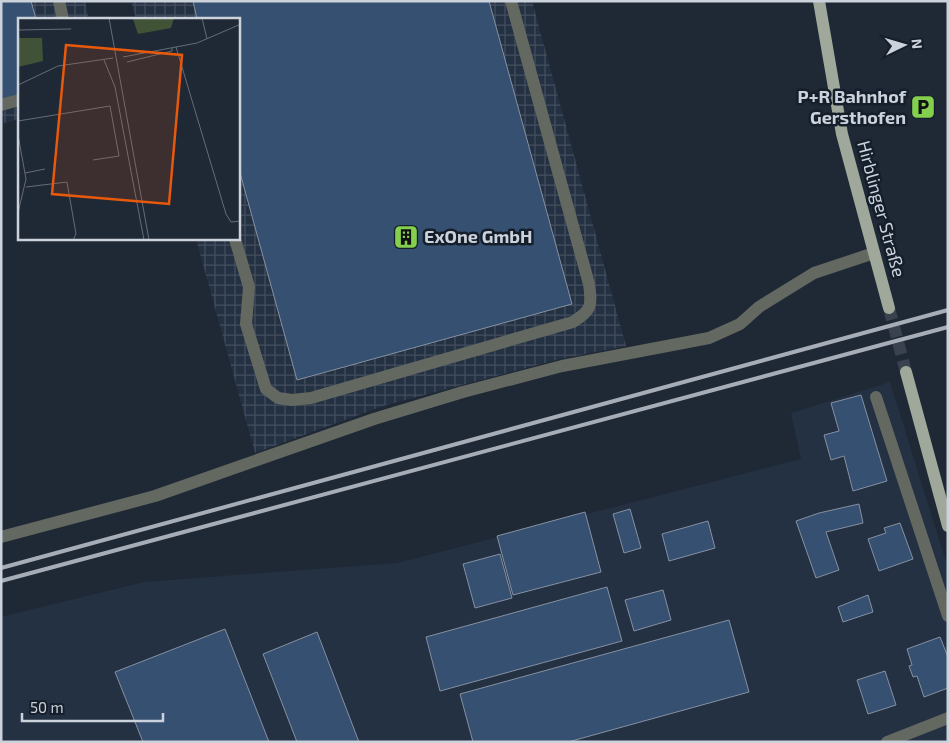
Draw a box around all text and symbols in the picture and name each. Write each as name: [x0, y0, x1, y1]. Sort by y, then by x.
inset map: [18, 18, 240, 240]
north arrow: [879, 20, 929, 70]
text: N: [909, 38, 926, 50]
place label: P+R Bahnhof Gersthofen: [798, 85, 907, 128]
parking icon: P+R Bahnhof Gersthofen: [910, 94, 936, 120]
street label: Hirblinger Straße: [853, 138, 911, 279]
building icon: ExOne GmbH: [393, 224, 419, 250]
place label: ExOne GmbH: [424, 225, 533, 247]
scale bar: [22, 690, 164, 722]
text: 50 m: [30, 698, 64, 716]

